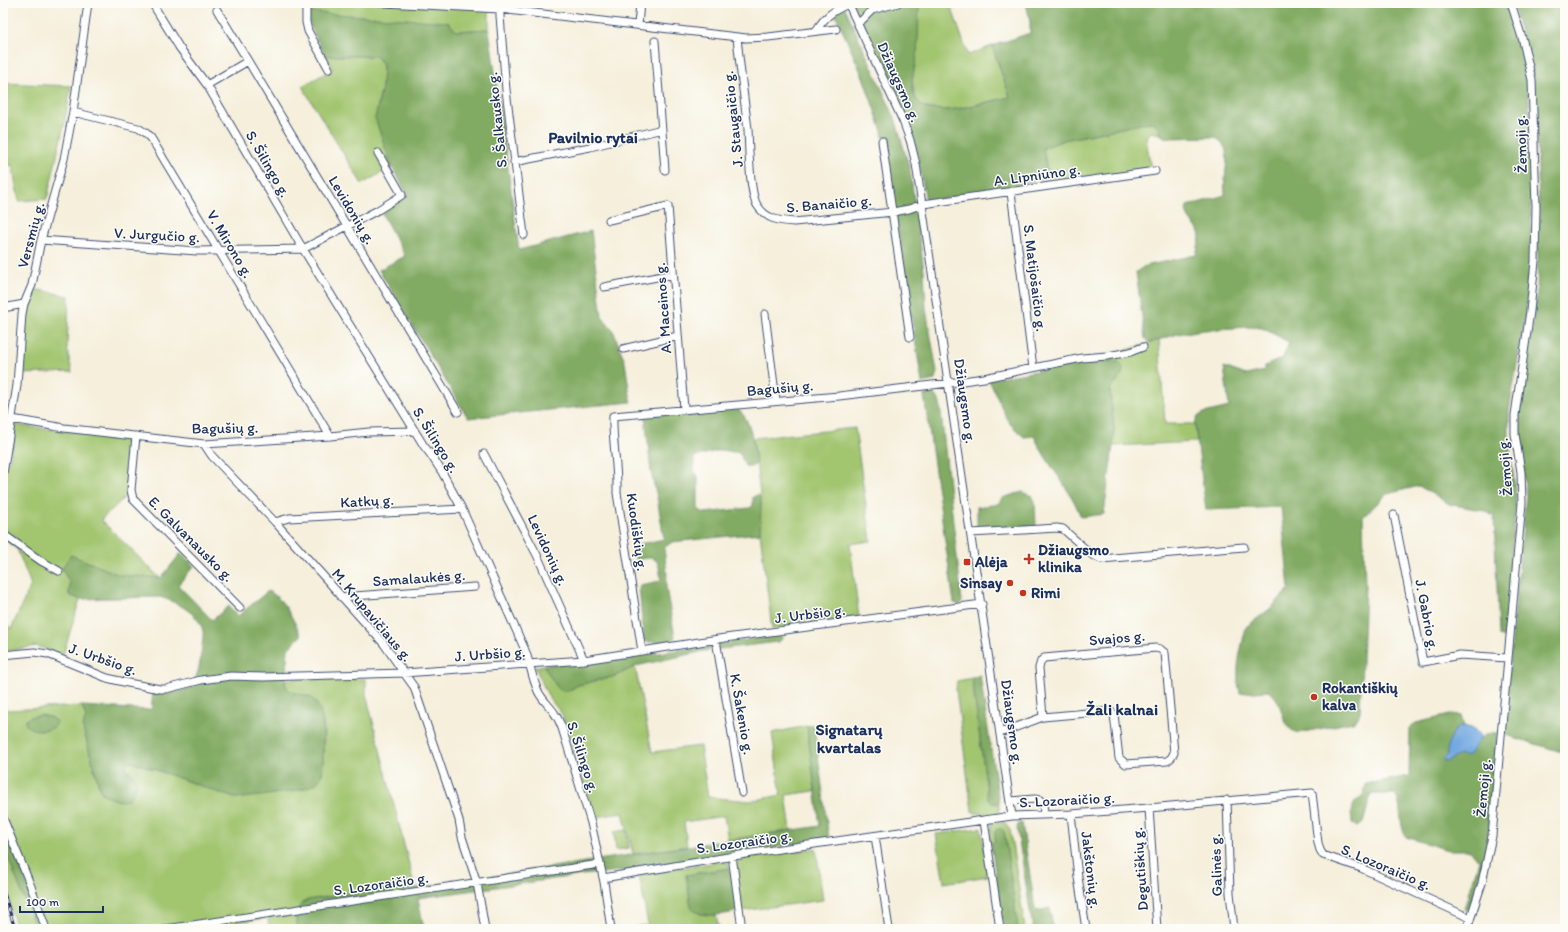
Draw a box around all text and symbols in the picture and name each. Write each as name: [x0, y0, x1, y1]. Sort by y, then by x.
street label: Džiaugsmo g.: [873, 39, 925, 125]
street label: J. Staugaičio g.: [719, 70, 747, 168]
street label: S. Šalkausko g.: [483, 71, 511, 169]
street label: Žemoji g.: [1511, 115, 1531, 173]
street label: S. Šilingo g.: [242, 127, 294, 201]
district label: Pavilnio rytai: [548, 128, 638, 148]
street label: A. Lipniūno g.: [993, 160, 1081, 190]
street label: Levidonių g.: [325, 173, 379, 247]
street label: S. Banaičio g.: [786, 191, 872, 217]
street label: Versmių g.: [14, 200, 48, 270]
street label: V. Mirono g.: [203, 207, 257, 281]
street label: S. Matijošaičio g.: [1020, 223, 1050, 333]
street label: V. Jurgučio g.: [114, 224, 200, 246]
street label: A. Maceinos g.: [651, 262, 675, 354]
street label: Džiaugsmo g.: [950, 357, 980, 445]
street label: Bagušių g.: [746, 376, 814, 400]
street label: S. Šilingo g.: [409, 404, 463, 476]
street label: Bagušių g.: [191, 418, 259, 438]
street label: Žemoji g.: [1493, 437, 1517, 497]
street label: Katkų g.: [340, 491, 394, 511]
street label: Kuodiškių g.: [623, 492, 651, 572]
street label: E. Galvanausko g.: [145, 493, 237, 585]
street label: Levidonių g.: [524, 512, 572, 588]
place label: Džiaugsmo klinika: [1038, 541, 1109, 576]
place label: Alėja: [974, 553, 1008, 572]
marker: Džiaugsmo klinika: [1023, 553, 1035, 565]
marker: Alėja: [962, 557, 972, 567]
street label: M. Krupavičiaus g.: [328, 565, 416, 665]
street label: Samalaukės g.: [372, 566, 466, 590]
place label: Sinsay: [960, 574, 1003, 593]
marker: Sinsay: [1005, 578, 1015, 588]
street label: J. Gabrio g.: [1411, 578, 1443, 652]
place label: Rimi: [1031, 584, 1061, 602]
marker: Rimi: [1018, 588, 1028, 598]
street label: J. Urbšio g.: [774, 601, 846, 627]
street label: Svajos g.: [1088, 627, 1146, 649]
street label: J. Urbšio g.: [66, 639, 140, 679]
street label: J. Urbšio g.: [454, 643, 526, 665]
street label: K. Šakenio g.: [726, 672, 758, 756]
street label: Džiaugsmo g.: [997, 678, 1027, 766]
place label: Rokantiškių kalva: [1322, 679, 1399, 714]
marker: Rokantiškių kalva: [1309, 692, 1319, 702]
district label: Žali kalnai: [1086, 700, 1158, 719]
street label: S. Šilingo g.: [563, 719, 603, 795]
district label: Signatarų kvartalas: [815, 720, 883, 757]
street label: Žemoji g.: [1471, 758, 1495, 818]
street label: S. Lozoraičio g.: [1019, 789, 1115, 811]
street label: S. Lozoraičio g.: [695, 826, 793, 858]
street label: Degutiškių g.: [1128, 827, 1152, 911]
street label: Jakštonių g.: [1077, 830, 1105, 910]
street label: Galinės g.: [1206, 833, 1226, 897]
street label: S. Lozoraičio g.: [1338, 840, 1434, 894]
street label: S. Lozoraičio g.: [332, 868, 430, 900]
scale bar: [20, 888, 103, 914]
text: 100 m: [26, 895, 59, 909]

